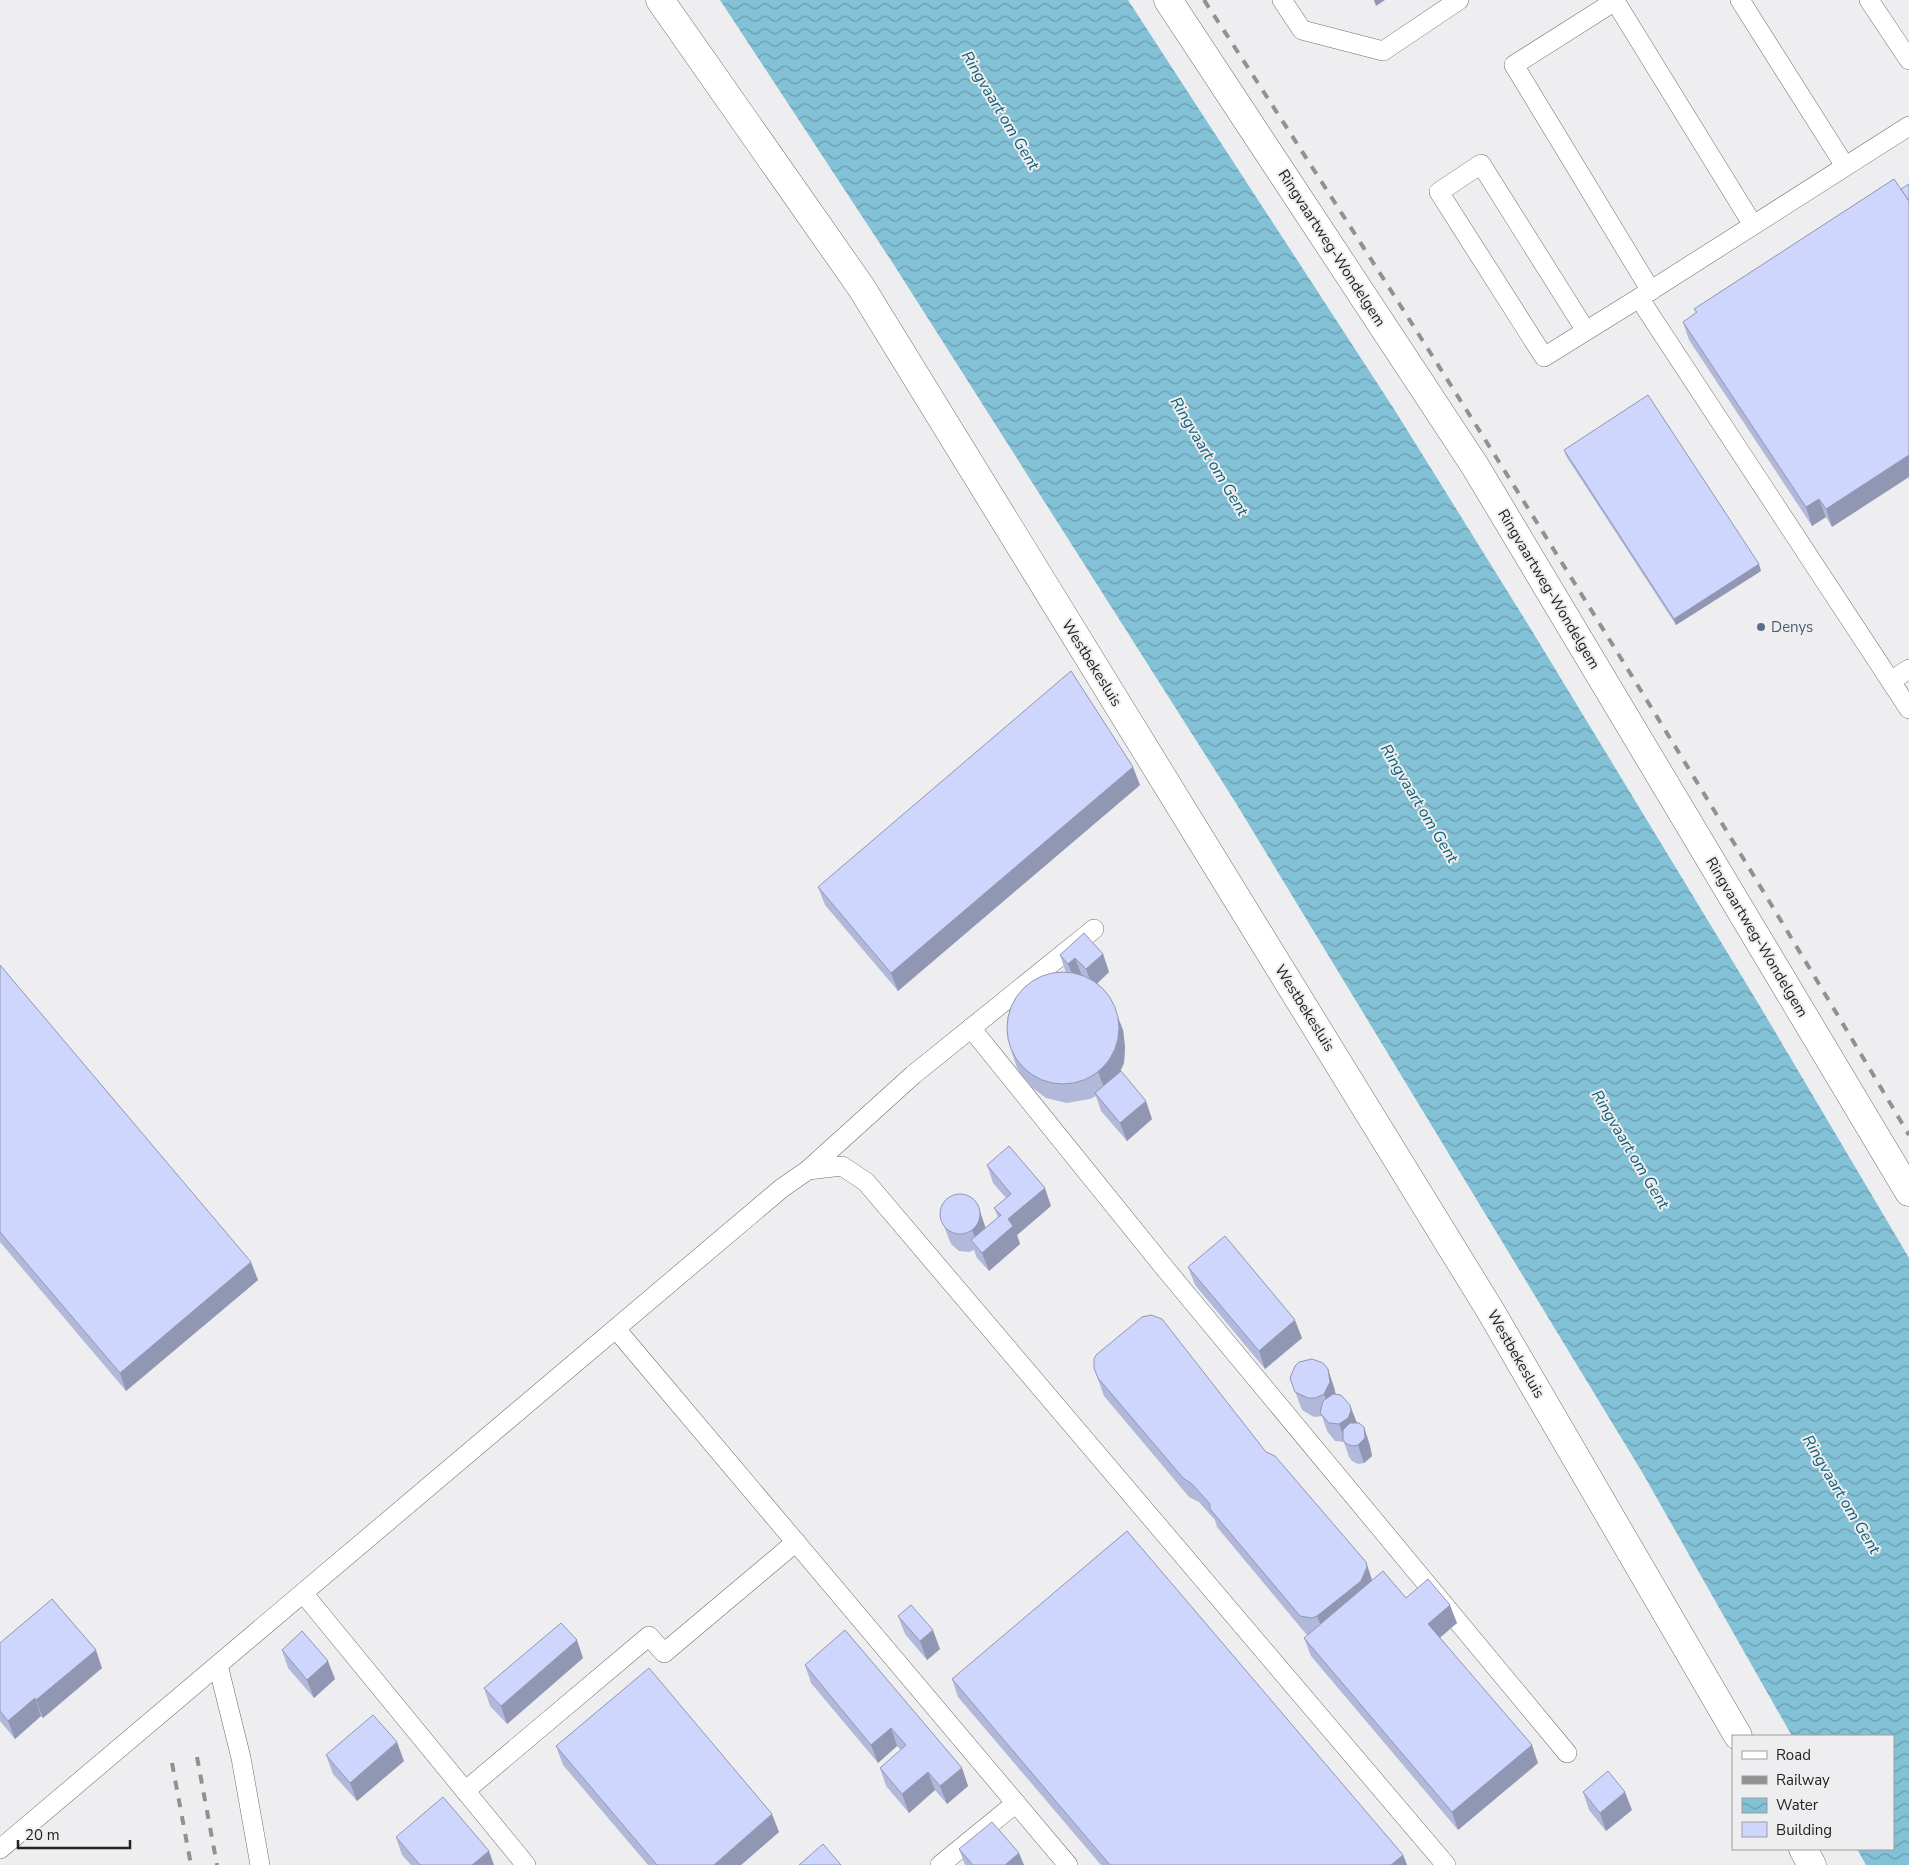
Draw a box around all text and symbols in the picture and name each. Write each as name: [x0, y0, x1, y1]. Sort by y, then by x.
water label: Ringvaart om Gent: [956, 47, 1045, 175]
street label: Ringvaartweg-Wondelgem: [1274, 166, 1390, 330]
water label: Ringvaart om Gent: [1165, 393, 1254, 521]
street label: Ringvaartweg-Wondelgem: [1493, 505, 1605, 673]
street label: Westbekesluis: [1057, 616, 1127, 710]
place label: Denys: [1771, 617, 1813, 637]
marker: Denys: [1755, 621, 1767, 633]
water label: Ringvaart om Gent: [1375, 740, 1464, 868]
street label: Ringvaartweg-Wondelgem: [1701, 853, 1813, 1021]
street label: Westbekesluis: [1270, 961, 1340, 1055]
water label: Ringvaart om Gent: [1586, 1086, 1675, 1214]
street label: Westbekesluis: [1483, 1306, 1549, 1402]
water label: Ringvaart om Gent: [1797, 1431, 1886, 1559]
legend: [1732, 1735, 1894, 1850]
text: Road: [1776, 1745, 1811, 1765]
text: Railway: [1776, 1770, 1830, 1790]
text: Water: [1776, 1795, 1819, 1815]
scale bar: [18, 1818, 130, 1850]
text: Building: [1776, 1820, 1832, 1840]
text: 20 m: [25, 1825, 60, 1845]

